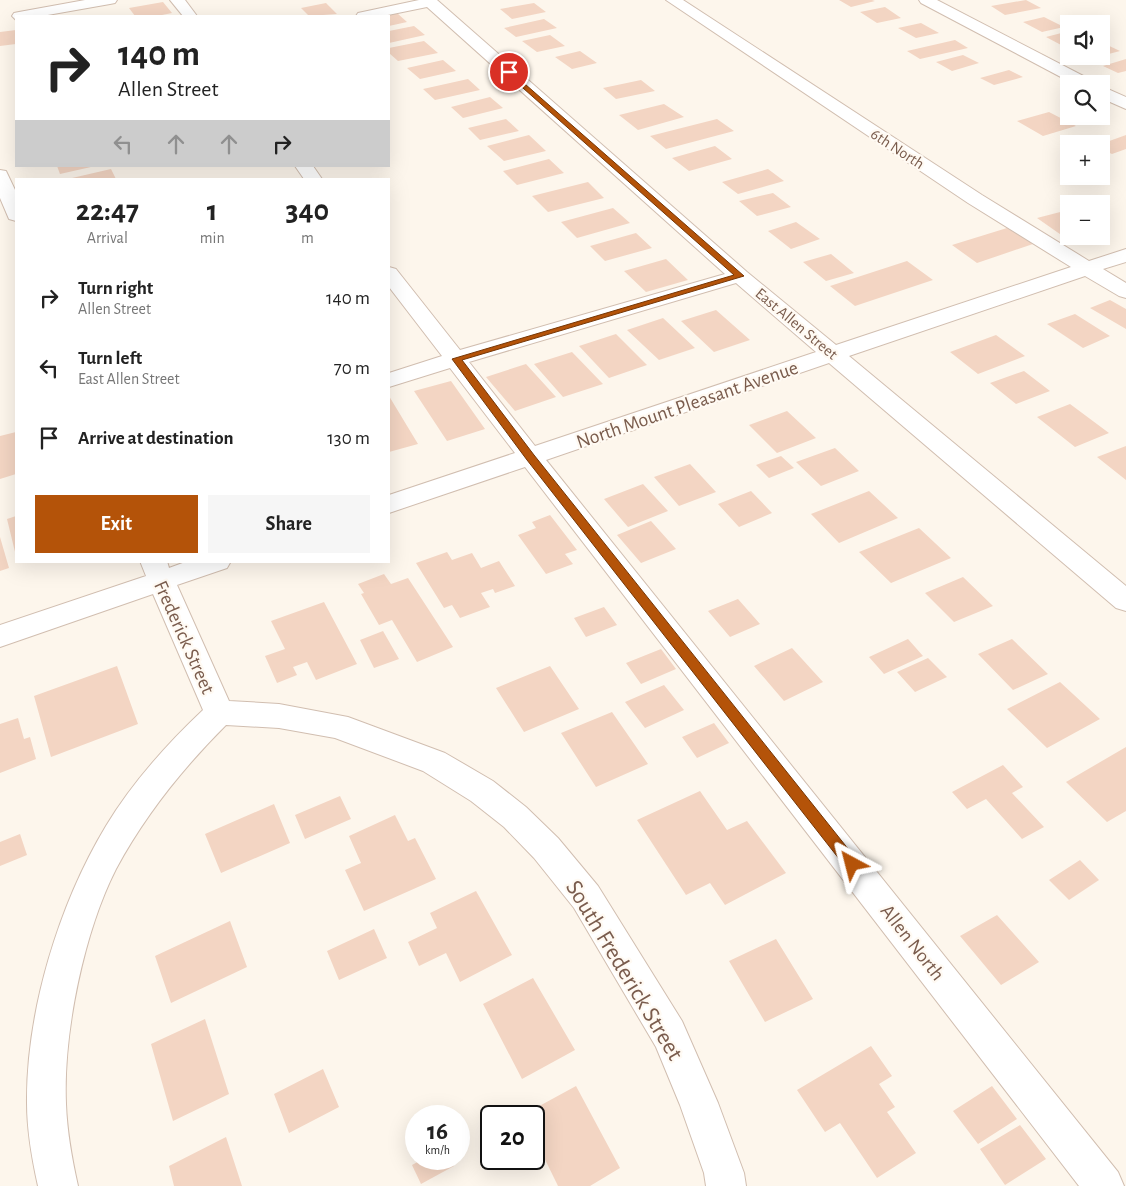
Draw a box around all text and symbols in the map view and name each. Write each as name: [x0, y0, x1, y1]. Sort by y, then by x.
map controls: [1060, 15, 1110, 245]
button: sound: [1060, 15, 1110, 65]
icon: right: [35, 35, 100, 100]
text: 140 m: [118, 37, 200, 72]
pin: [488, 51, 530, 93]
icon: arrive: [495, 58, 523, 86]
button: search: [1060, 75, 1110, 125]
text: Allen Street: [118, 78, 219, 100]
street label: 6th North: [868, 126, 927, 172]
icon: left: [109, 130, 137, 158]
icon: ahead: [162, 130, 190, 158]
icon: ahead: [215, 130, 243, 158]
icon: right: [268, 130, 296, 158]
button: +: [1060, 135, 1110, 185]
button: −: [1060, 195, 1110, 245]
text: 22:47: [76, 196, 139, 226]
text: 1: [207, 196, 218, 226]
text: 340: [286, 196, 329, 226]
text: Arrival: [87, 230, 128, 246]
text: min: [200, 230, 225, 246]
text: m: [301, 230, 314, 246]
text: Turn right: [78, 279, 153, 298]
icon: right: [35, 284, 63, 312]
street label: East Allen Street: [752, 285, 840, 363]
text: 140 m: [326, 289, 370, 308]
text: Allen Street: [78, 301, 151, 317]
text: Turn left: [78, 349, 142, 368]
icon: left: [35, 354, 63, 382]
street label: North Mount Pleasant Avenue: [574, 358, 801, 452]
text: 70 m: [334, 359, 370, 378]
text: East Allen Street: [78, 371, 180, 387]
icon: arrive: [35, 424, 63, 452]
text: Arrive at destination: [78, 429, 234, 448]
text: 130 m: [327, 429, 370, 448]
button: Exit: [35, 495, 198, 553]
button: Share: [208, 495, 370, 553]
street label: Frederick Street: [150, 578, 218, 698]
position arrow: [825, 837, 877, 889]
street label: South Frederick Street: [561, 876, 687, 1065]
street label: Allen North: [877, 901, 948, 984]
speed limit sign: 20: [480, 1105, 545, 1170]
text: 16: [427, 1119, 448, 1144]
text: km/h: [425, 1144, 450, 1156]

